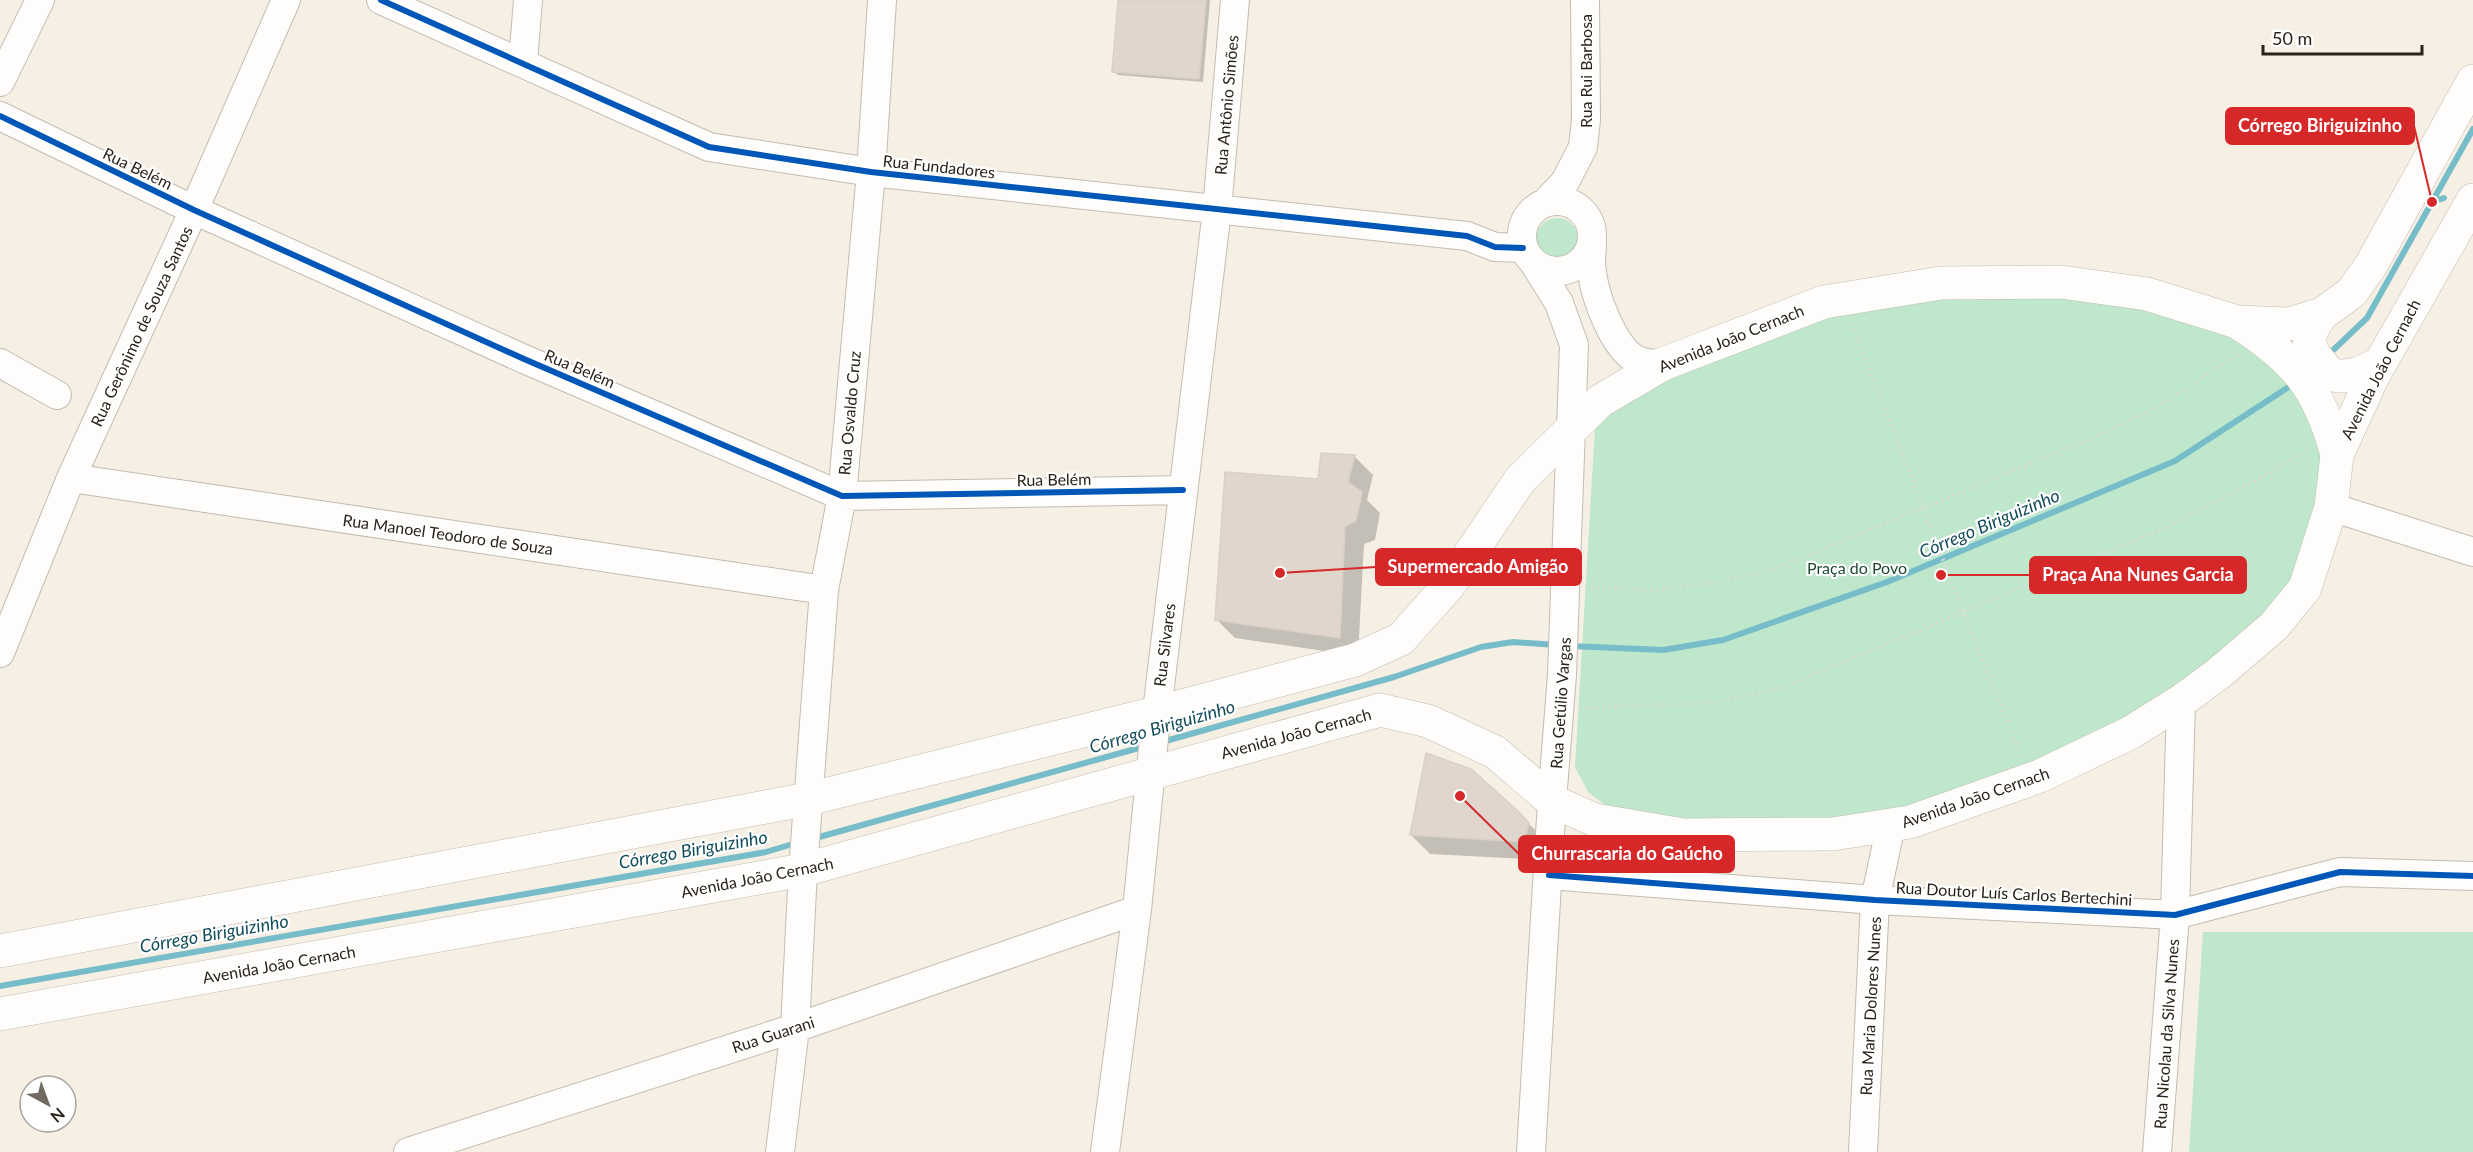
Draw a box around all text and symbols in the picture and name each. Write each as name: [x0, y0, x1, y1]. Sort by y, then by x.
street label: Rua Rui Barbosa: [1576, 14, 1595, 128]
scale bar: [2263, 18, 2422, 56]
text: 50 m: [2272, 27, 2312, 49]
street label: Rua Antônio Simões: [1210, 34, 1242, 176]
callout: Córrego Biriguizinho: [2226, 108, 2414, 144]
text: Córrego Biriguizinho: [2238, 114, 2402, 136]
street label: Rua Belém: [100, 143, 176, 193]
street label: Rua Fundadores: [882, 151, 996, 181]
street label: Rua Gerônimo de Souza Santos: [86, 223, 196, 429]
street label: Avenida João Cernach: [2336, 296, 2424, 442]
street label: Avenida João Cernach: [1656, 300, 1806, 376]
street label: Rua Belém: [542, 345, 618, 391]
street label: Rua Osvaldo Cruz: [834, 350, 864, 476]
street label: Rua Belém: [1016, 469, 1092, 489]
water label: Córrego Biriguizinho: [1915, 483, 2063, 563]
street label: Rua Manoel Teodoro de Souza: [342, 510, 554, 558]
callout: Supermercado Amigão: [1376, 549, 1581, 585]
text: Supermercado Amigão: [1388, 555, 1568, 577]
callout: Praça Ana Nunes Garcia: [2030, 557, 2246, 593]
park label: Praça do Povo: [1807, 558, 1907, 577]
text: Praça Ana Nunes Garcia: [2042, 563, 2234, 585]
street label: Rua Silvares: [1149, 602, 1179, 688]
street label: Rua Getúlio Vargas: [1546, 636, 1574, 769]
water label: Córrego Biriguizinho: [1087, 695, 1237, 757]
street label: Avenida João Cernach: [1219, 704, 1373, 762]
street label: Avenida João Cernach: [1899, 763, 2051, 831]
water label: Córrego Biriguizinho: [617, 825, 769, 873]
callout: Churrascaria do Gaúcho: [1519, 836, 1734, 872]
text: Churrascaria do Gaúcho: [1531, 842, 1723, 864]
street label: Avenida João Cernach: [679, 853, 835, 901]
street label: Rua Doutor Luís Carlos Bertechini: [1895, 877, 2133, 909]
water label: Córrego Biriguizinho: [138, 909, 290, 957]
street label: Rua Maria Dolores Nunes: [1856, 916, 1884, 1096]
street label: Rua Nicolau da Silva Nunes: [2150, 938, 2182, 1130]
street label: Avenida João Cernach: [201, 941, 357, 987]
street label: Rua Guarani: [729, 1012, 817, 1056]
north arrow: [18, 1074, 78, 1134]
text: N: [47, 1104, 69, 1127]

